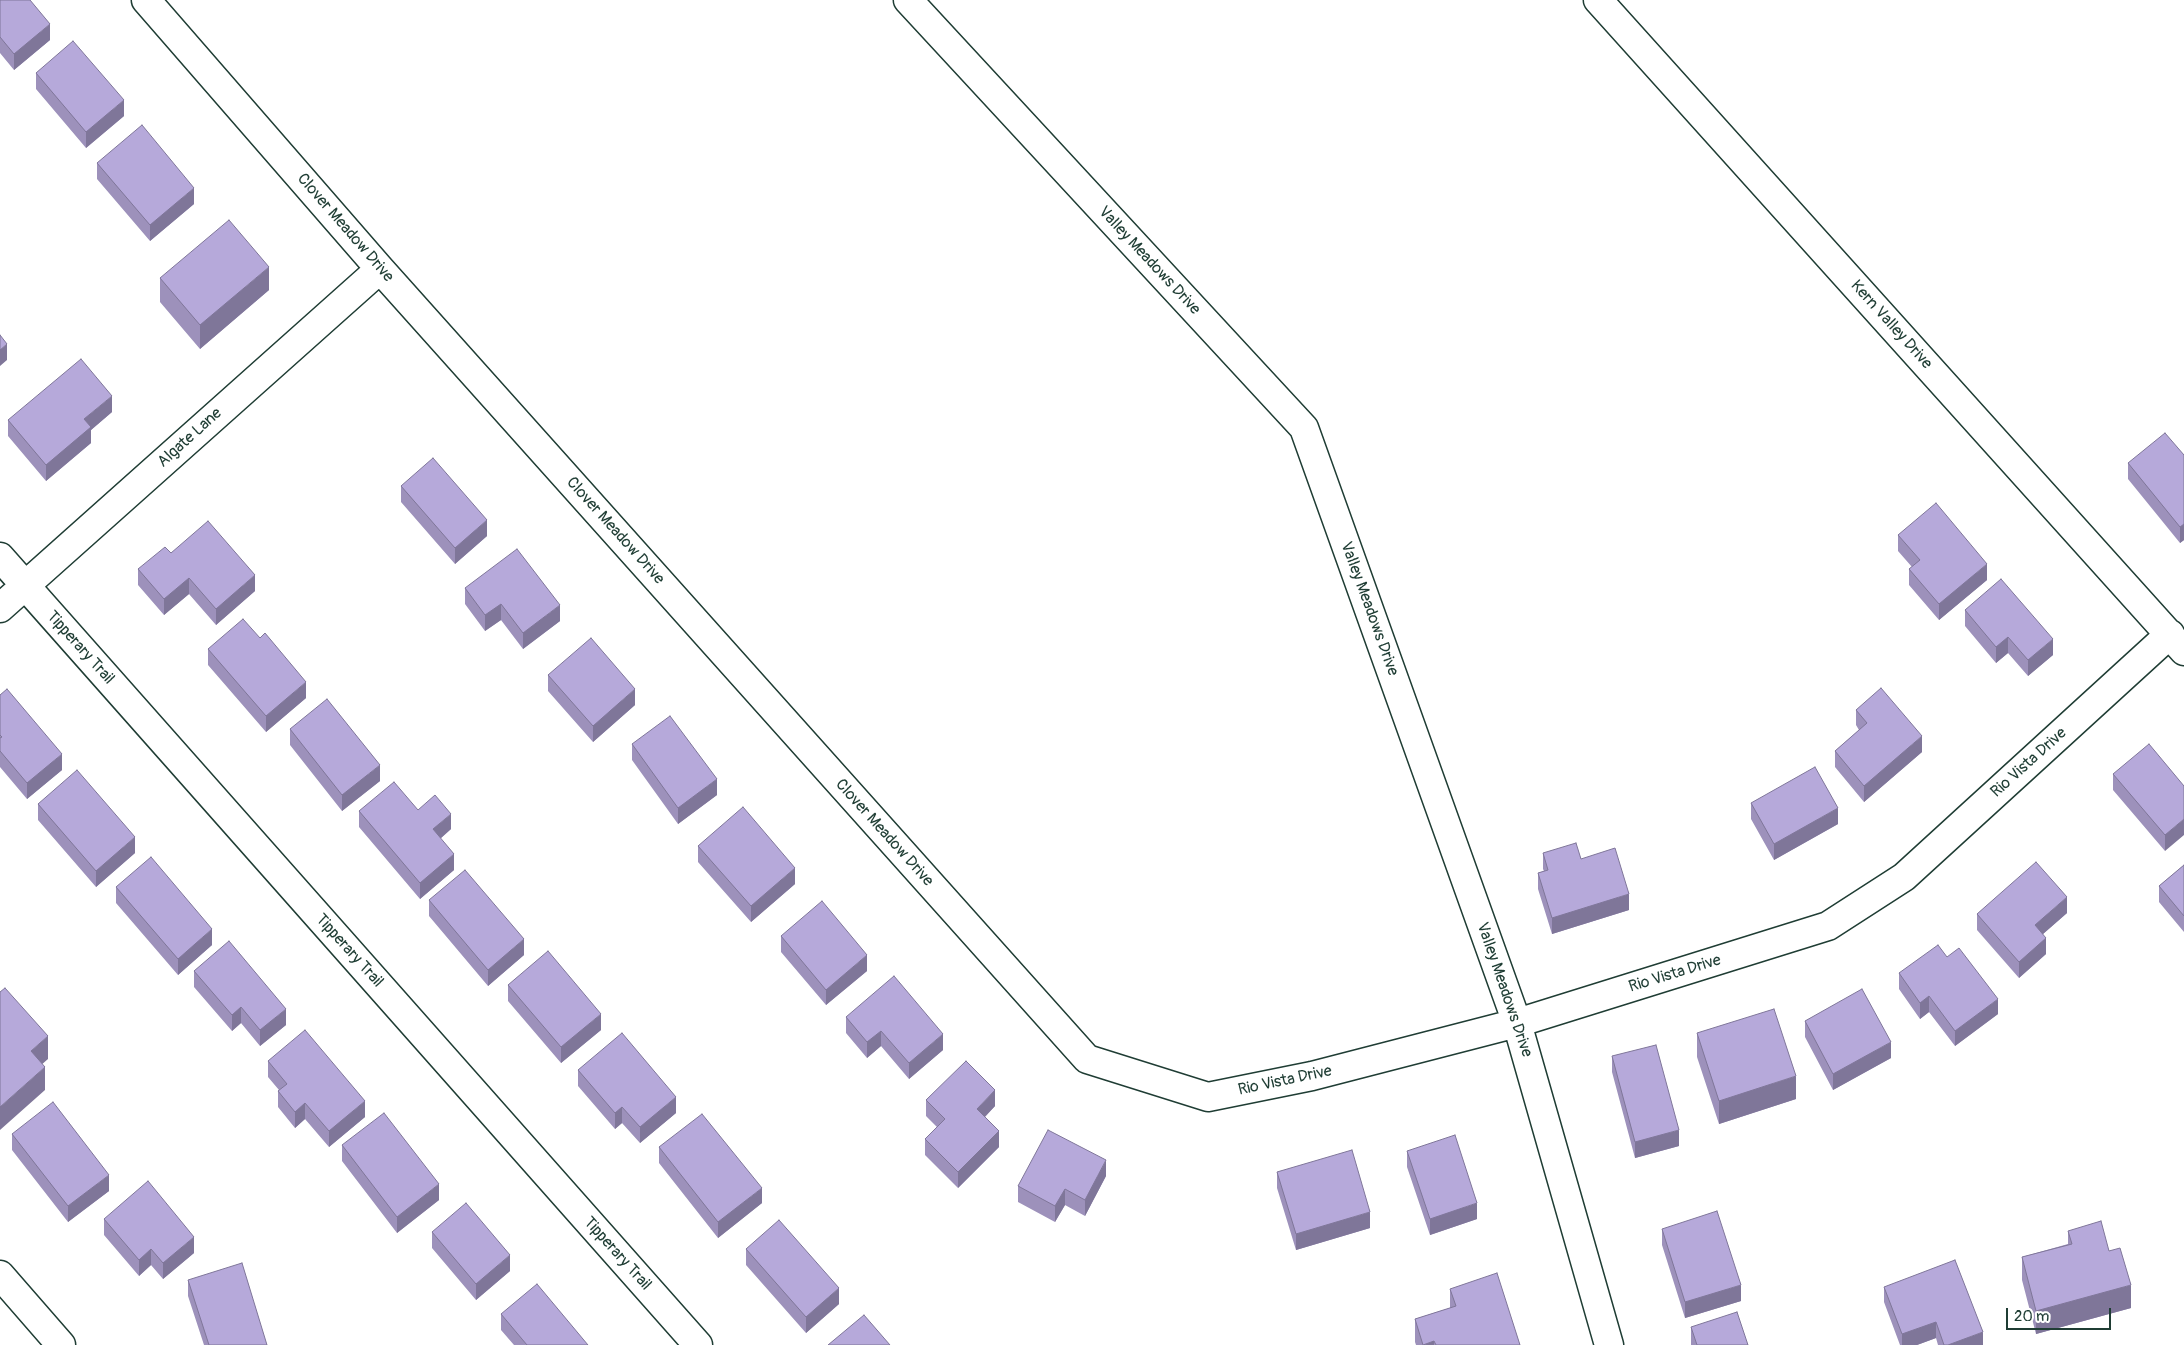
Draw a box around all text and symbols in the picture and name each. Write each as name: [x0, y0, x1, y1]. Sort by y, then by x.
street label: Clover Meadow Drive: [293, 170, 397, 286]
street label: Valley Meadows Drive: [1094, 203, 1204, 319]
street label: Kern Valley Drive: [1846, 277, 1936, 373]
street label: Algate Lane: [154, 404, 226, 472]
street label: Clover Meadow Drive: [562, 473, 668, 589]
street label: Valley Meadows Drive: [1336, 539, 1402, 679]
street label: Tipperary Trail: [42, 607, 118, 689]
street label: Rio Vista Drive: [1987, 724, 2071, 802]
street label: Clover Meadow Drive: [831, 775, 937, 891]
street label: Tipperary Trail: [311, 910, 387, 992]
street label: Valley Meadows Drive: [1472, 920, 1536, 1060]
street label: Rio Vista Drive: [1627, 951, 1723, 997]
street label: Rio Vista Drive: [1236, 1062, 1334, 1100]
street label: Tipperary Trail: [579, 1213, 655, 1295]
scale bar: [2009, 1298, 2114, 1330]
text: 20 m: [2014, 1307, 2049, 1326]

